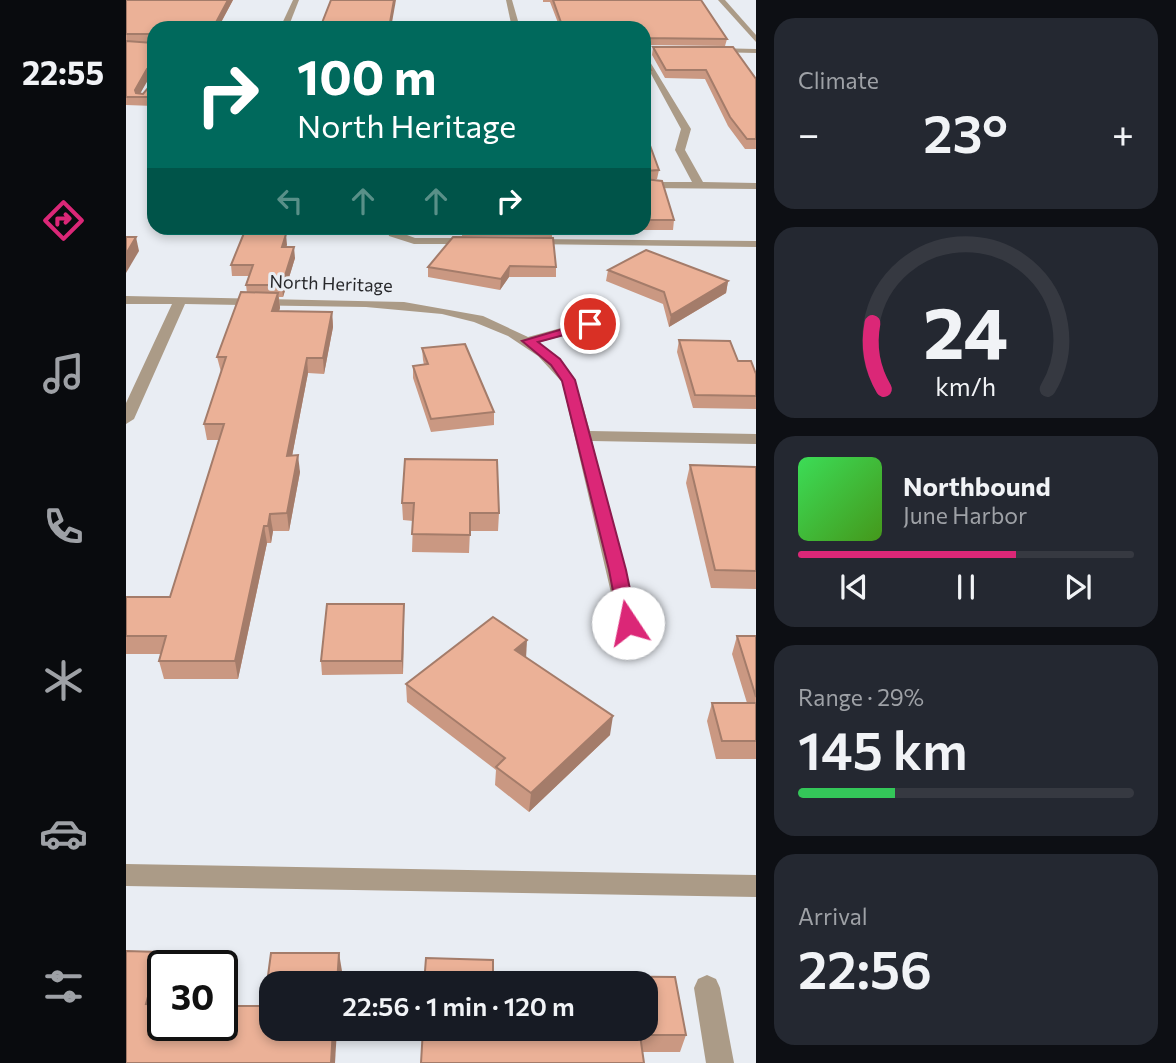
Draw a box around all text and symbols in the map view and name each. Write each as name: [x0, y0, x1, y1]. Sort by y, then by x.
text: 100 m: [297, 45, 436, 105]
icon: right: [182, 49, 273, 140]
text: 22:55: [22, 52, 104, 92]
text: Climate: [798, 66, 879, 94]
text: 23°: [923, 100, 1008, 164]
text: North Heritage: [297, 105, 516, 145]
text: −: [798, 109, 820, 156]
text: +: [1112, 109, 1134, 156]
icon: left: [271, 182, 309, 220]
icon: ahead: [344, 182, 382, 220]
icon: ahead: [417, 182, 455, 220]
icon: right: [490, 182, 528, 220]
icon: directions: [39, 196, 88, 245]
street label: North Heritage: [269, 270, 393, 296]
text: 24: [923, 285, 1009, 374]
pin: [560, 294, 620, 354]
icon: arrive: [571, 305, 609, 343]
icon: music: [39, 349, 88, 398]
text: km/h: [936, 370, 996, 400]
text: Northbound: [903, 470, 1051, 501]
text: June Harbor: [903, 501, 1027, 529]
icon: phone: [39, 502, 88, 551]
icon: previous: [835, 568, 873, 606]
icon: pause: [947, 568, 985, 606]
icon: next: [1059, 568, 1097, 606]
position arrow: [591, 586, 665, 660]
icon: climate: [39, 656, 88, 705]
text: Range · 29%: [798, 683, 924, 711]
text: 145 km: [798, 717, 968, 781]
icon: car: [39, 809, 88, 858]
text: Arrival: [798, 902, 868, 930]
text: 22:56: [798, 936, 932, 1000]
speed limit sign: 30: [147, 950, 238, 1041]
icon: filters: [39, 962, 88, 1011]
text: 22:56 · 1 min · 120 m: [342, 990, 575, 1021]

